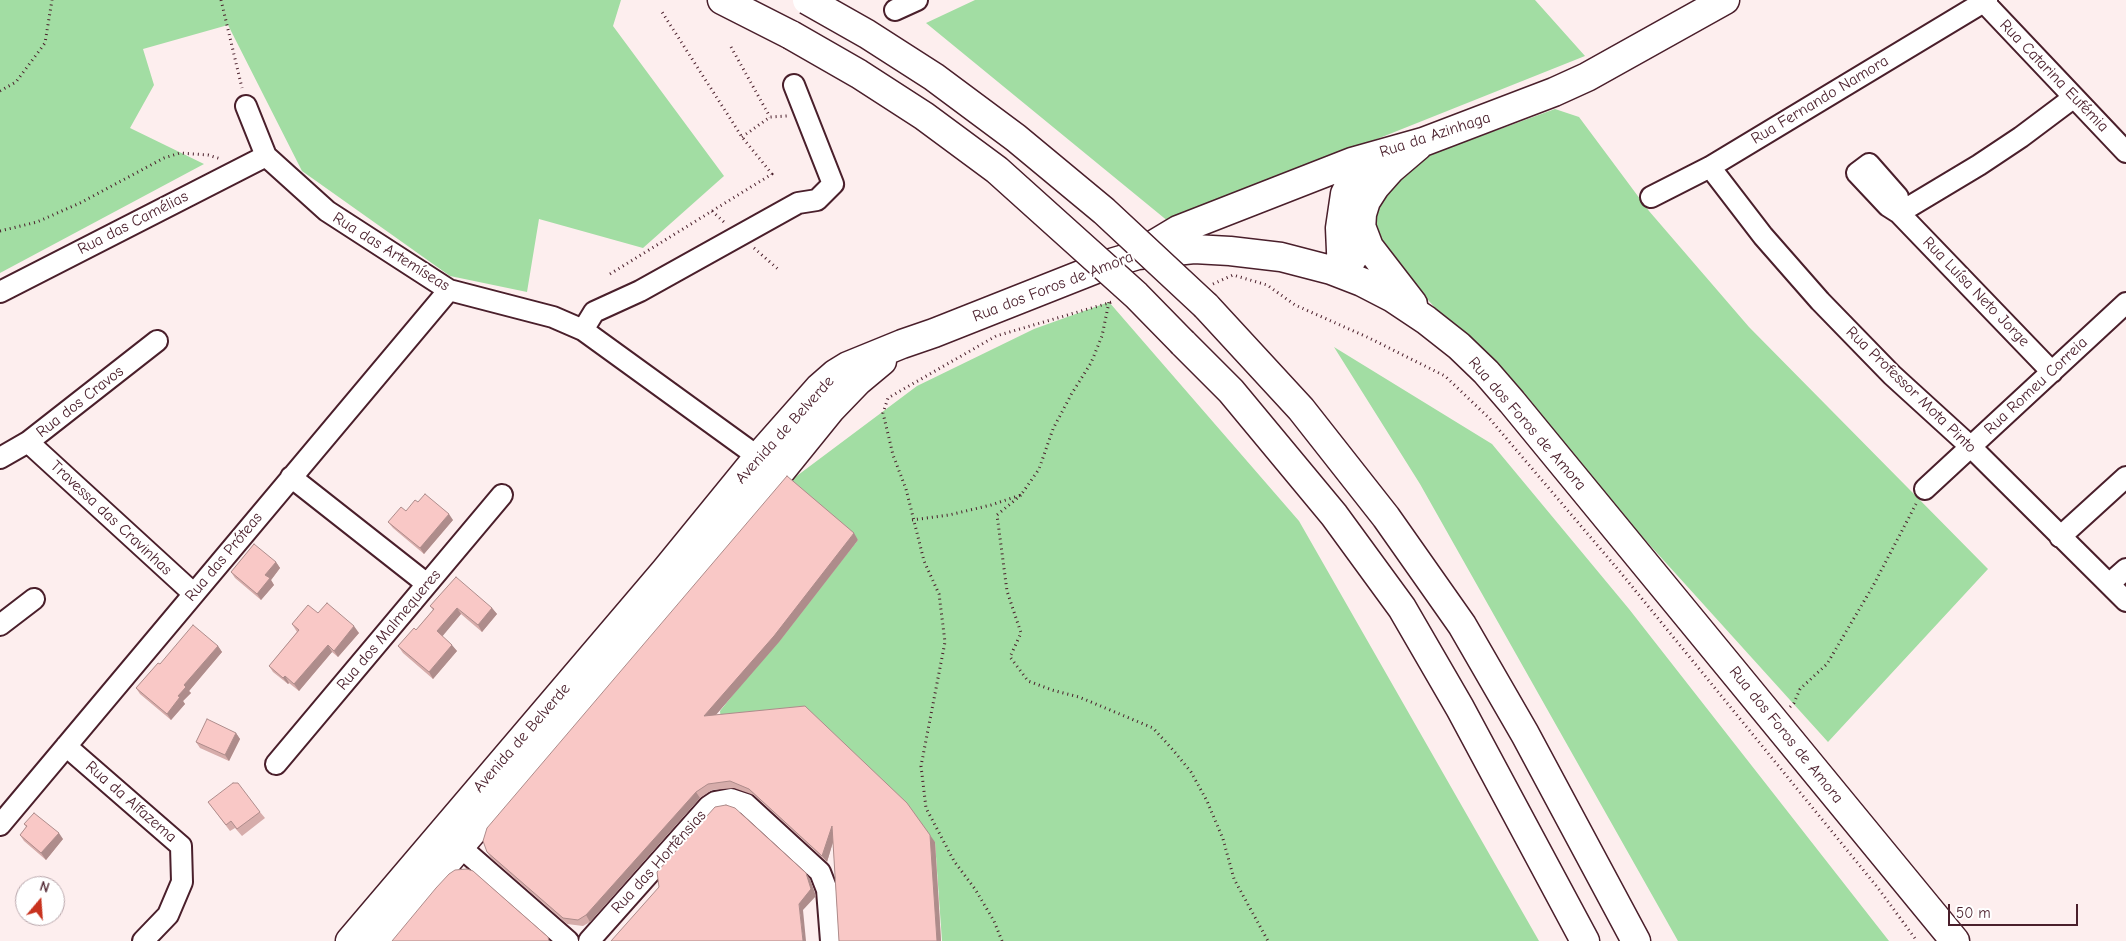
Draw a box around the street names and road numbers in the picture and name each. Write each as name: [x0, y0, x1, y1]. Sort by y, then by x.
street label: Rua Catarina Eufémia: [1995, 16, 2113, 136]
street label: Rua Fernando Namora: [1748, 51, 1892, 149]
street label: Rua da Azinhaga: [1377, 108, 1493, 162]
street label: Rua das Camélias: [75, 187, 191, 259]
street label: Rua das Artemíseas: [329, 208, 453, 296]
street label: Rua Luísa Neto Jorge: [1918, 233, 2034, 351]
street label: Rua dos Foros de Amora: [970, 247, 1136, 327]
street label: Rua Professor Mota Pinto: [1842, 323, 1980, 457]
street label: Rua Romeu Correia: [1980, 333, 2092, 439]
street label: Rua dos Foros de Amora: [1464, 353, 1590, 495]
street label: Rua dos Cravos: [32, 362, 128, 442]
street label: Avenida de Belverde: [732, 372, 838, 488]
street label: Travessa das Cravinhas: [46, 457, 176, 579]
street label: Rua das Próteas: [181, 509, 267, 605]
street label: Rua dos Malmequeres: [333, 566, 445, 694]
street label: Rua dos Foros de Amora: [1725, 663, 1847, 807]
street label: Avenida de Belverde: [469, 680, 575, 796]
street label: Rua da Alfazema: [81, 757, 181, 847]
street label: Rua das Hortênsias: [607, 806, 711, 918]

